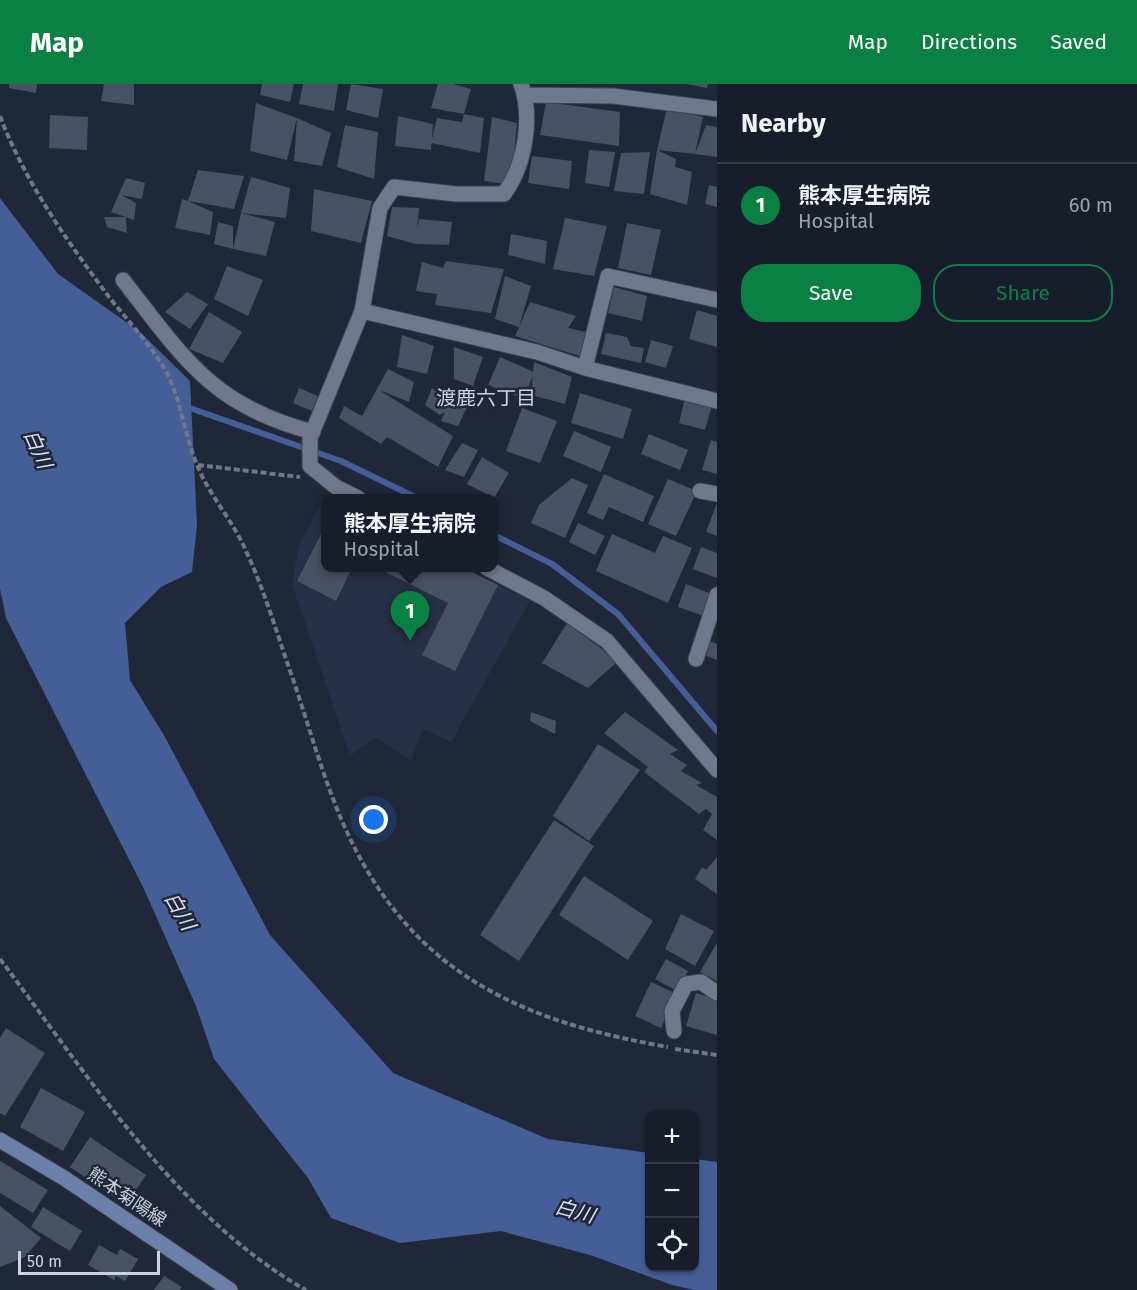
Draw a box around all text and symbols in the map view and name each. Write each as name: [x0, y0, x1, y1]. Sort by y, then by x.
text: Map: [30, 26, 84, 59]
text: Map: [848, 29, 888, 55]
text: Directions: [921, 29, 1017, 55]
text: Saved: [1050, 29, 1107, 55]
text: Nearby: [741, 108, 826, 139]
text: 熊本厚生病院: [798, 182, 930, 209]
text: 1: [756, 193, 765, 217]
text: 60 m: [1069, 193, 1113, 217]
text: Hospital: [798, 209, 874, 233]
button: Save: [741, 264, 921, 322]
button: Share: [933, 264, 1113, 322]
district label: 渡鹿六丁目: [436, 386, 536, 410]
water label: 白川: [19, 426, 58, 474]
popup: [321, 494, 498, 572]
text: 熊本厚生病院: [343, 510, 476, 537]
text: Hospital: [343, 537, 419, 561]
pin: 1: [390, 592, 430, 641]
your location: [359, 805, 388, 834]
water label: 白川: [160, 888, 201, 936]
map controls: [645, 1110, 699, 1272]
button: +: [645, 1110, 699, 1164]
street label: 熊本菊陽線: [84, 1163, 170, 1231]
button: −: [645, 1164, 699, 1218]
water label: 白川: [553, 1194, 599, 1228]
button: locate: [645, 1218, 699, 1272]
scale bar: [18, 1248, 160, 1276]
text: 50 m: [27, 1252, 62, 1271]

